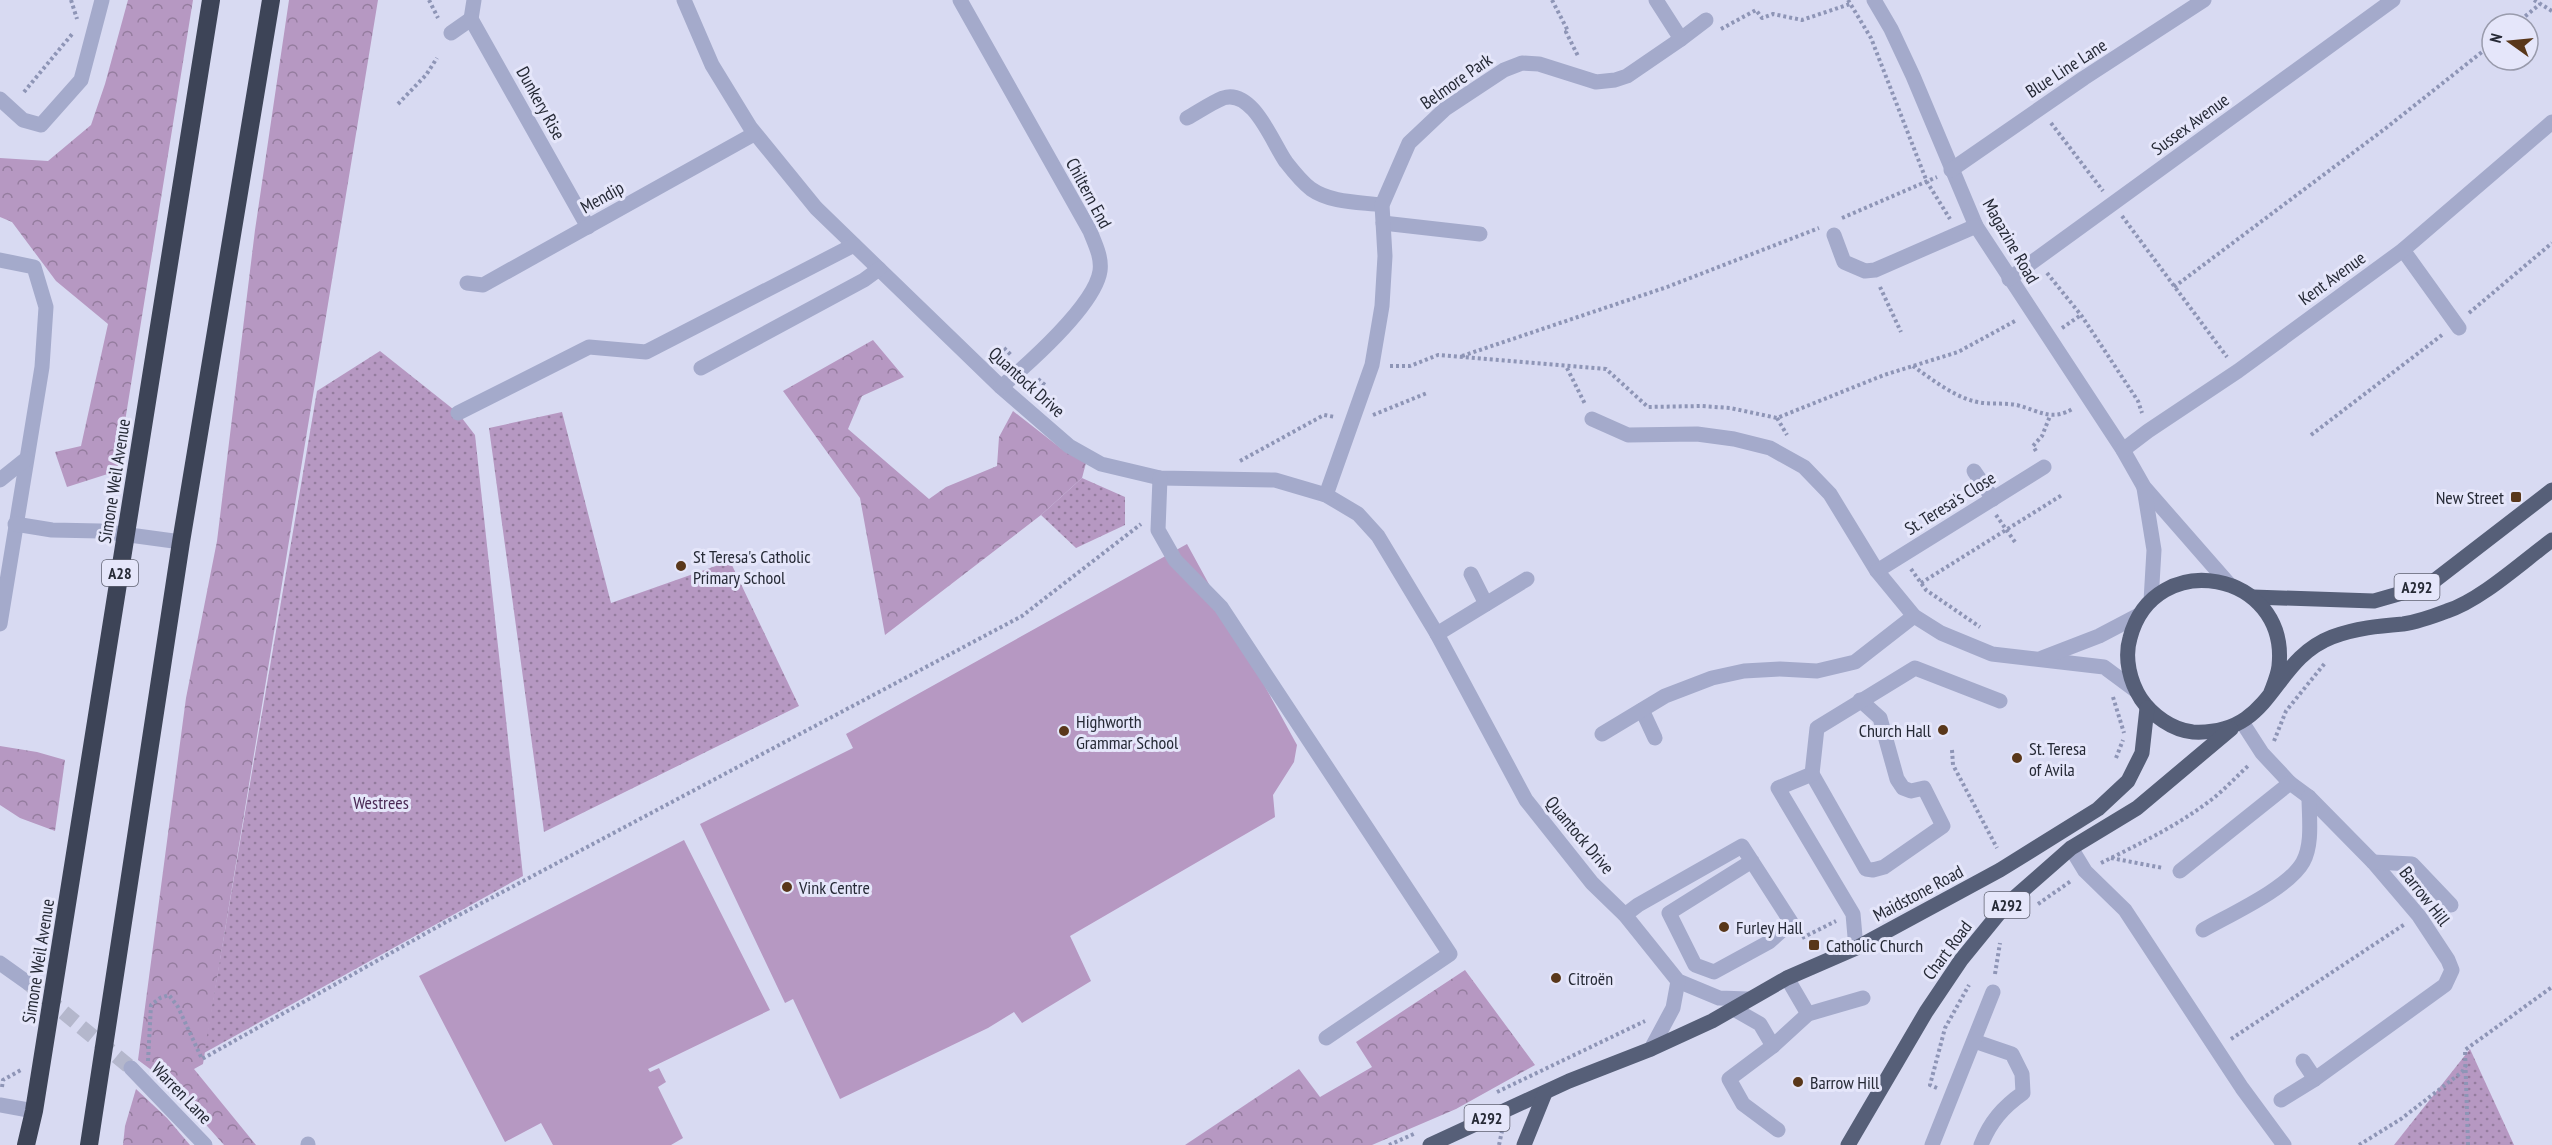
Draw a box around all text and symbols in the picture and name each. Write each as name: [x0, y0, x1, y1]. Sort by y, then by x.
north arrow: [2480, 12, 2540, 72]
text: N: [2485, 31, 2506, 45]
street label: Blue Line Lane: [2021, 33, 2111, 103]
street label: Belmore Park: [1416, 48, 1496, 114]
street label: Dunkery Rise: [511, 62, 571, 144]
street label: Sussex Avenue: [2147, 88, 2233, 160]
street label: Chiltern End: [1061, 154, 1117, 232]
street label: Mendip: [576, 176, 628, 218]
street label: Magazine Road: [1978, 195, 2044, 287]
street label: Kent Avenue: [2294, 246, 2370, 310]
street label: Quantock Drive: [984, 342, 1070, 422]
street label: Simone Weil Avenue: [93, 417, 135, 545]
street label: St. Teresa's Close: [1900, 466, 2000, 540]
place label: New Street: [2436, 486, 2504, 509]
marker: New Street: [2509, 490, 2523, 504]
place label: St Teresa's Catholic Primary School: [693, 545, 811, 589]
marker: St Teresa's Catholic Primary School: [674, 559, 688, 573]
road number: A28: [102, 560, 138, 586]
road number: A292: [2394, 574, 2440, 600]
place label: Highworth Grammar School: [1076, 710, 1179, 754]
place label: Church Hall: [1859, 719, 1932, 742]
marker: Church Hall: [1936, 723, 1950, 737]
marker: Highworth Grammar School: [1057, 724, 1071, 738]
place label: St. Teresa of Avila: [2029, 737, 2086, 781]
marker: St. Teresa of Avila: [2010, 751, 2024, 765]
park label: Westrees: [353, 791, 409, 814]
street label: Quantock Drive: [1541, 791, 1619, 879]
street label: Maidstone Road: [1869, 860, 1967, 926]
street label: Barrow Hill: [2395, 862, 2456, 931]
place label: Vink Centre: [798, 876, 870, 899]
marker: Vink Centre: [780, 880, 794, 894]
road number: A292: [1984, 892, 2030, 918]
street label: Simone Weil Avenue: [17, 897, 59, 1025]
place label: Furley Hall: [1736, 916, 1804, 939]
street label: Chart Road: [1917, 916, 1977, 984]
marker: Furley Hall: [1717, 920, 1731, 934]
place label: Catholic Church: [1826, 934, 1923, 957]
marker: Catholic Church: [1807, 938, 1821, 952]
place label: Citroën: [1568, 967, 1613, 990]
marker: Citroën: [1549, 971, 1563, 985]
street label: Warren Lane: [147, 1057, 217, 1129]
place label: Barrow Hill: [1810, 1071, 1880, 1094]
marker: Barrow Hill: [1791, 1075, 1805, 1089]
road number: A292: [1464, 1105, 1510, 1131]

